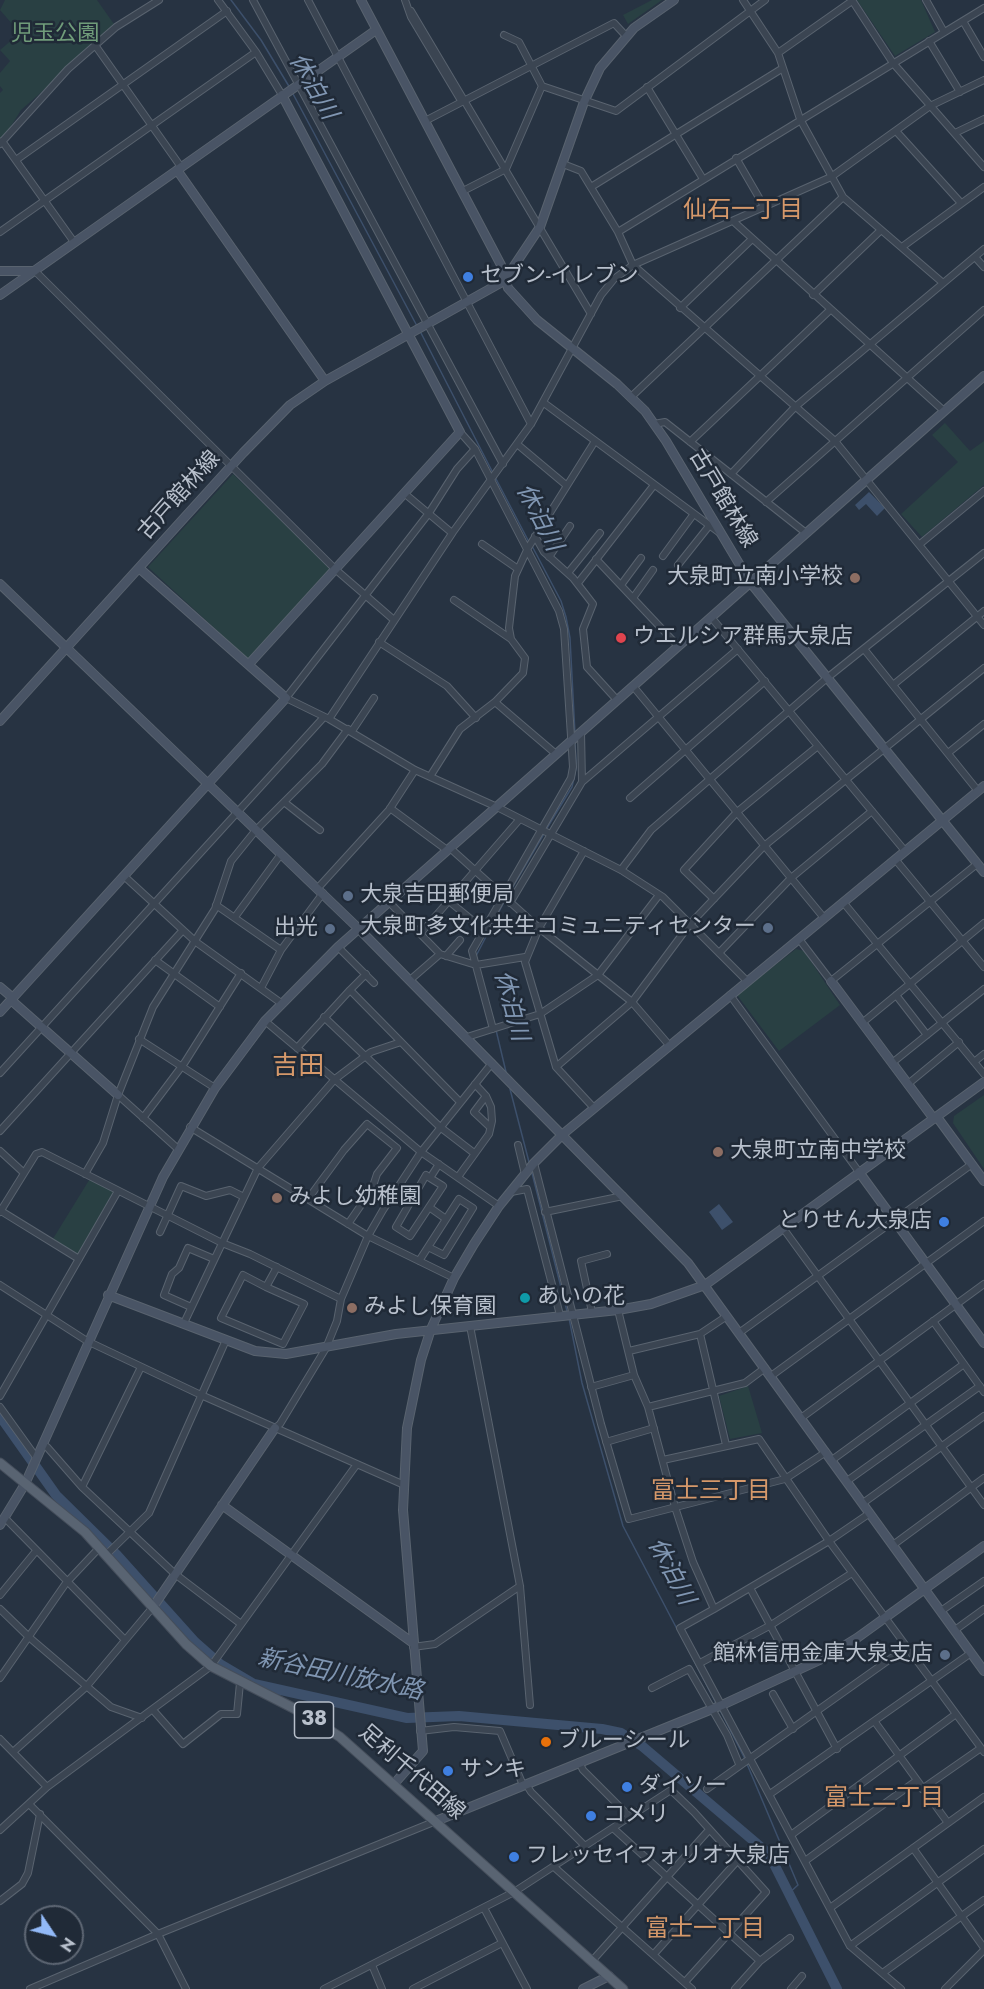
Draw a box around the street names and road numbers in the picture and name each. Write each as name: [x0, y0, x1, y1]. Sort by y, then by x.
street label: 古戸館林線: [682, 445, 762, 553]
street label: 古戸館林線: [133, 446, 227, 546]
road number: 38: [294, 1702, 334, 1738]
street label: 足利千代田線: [353, 1720, 469, 1826]

